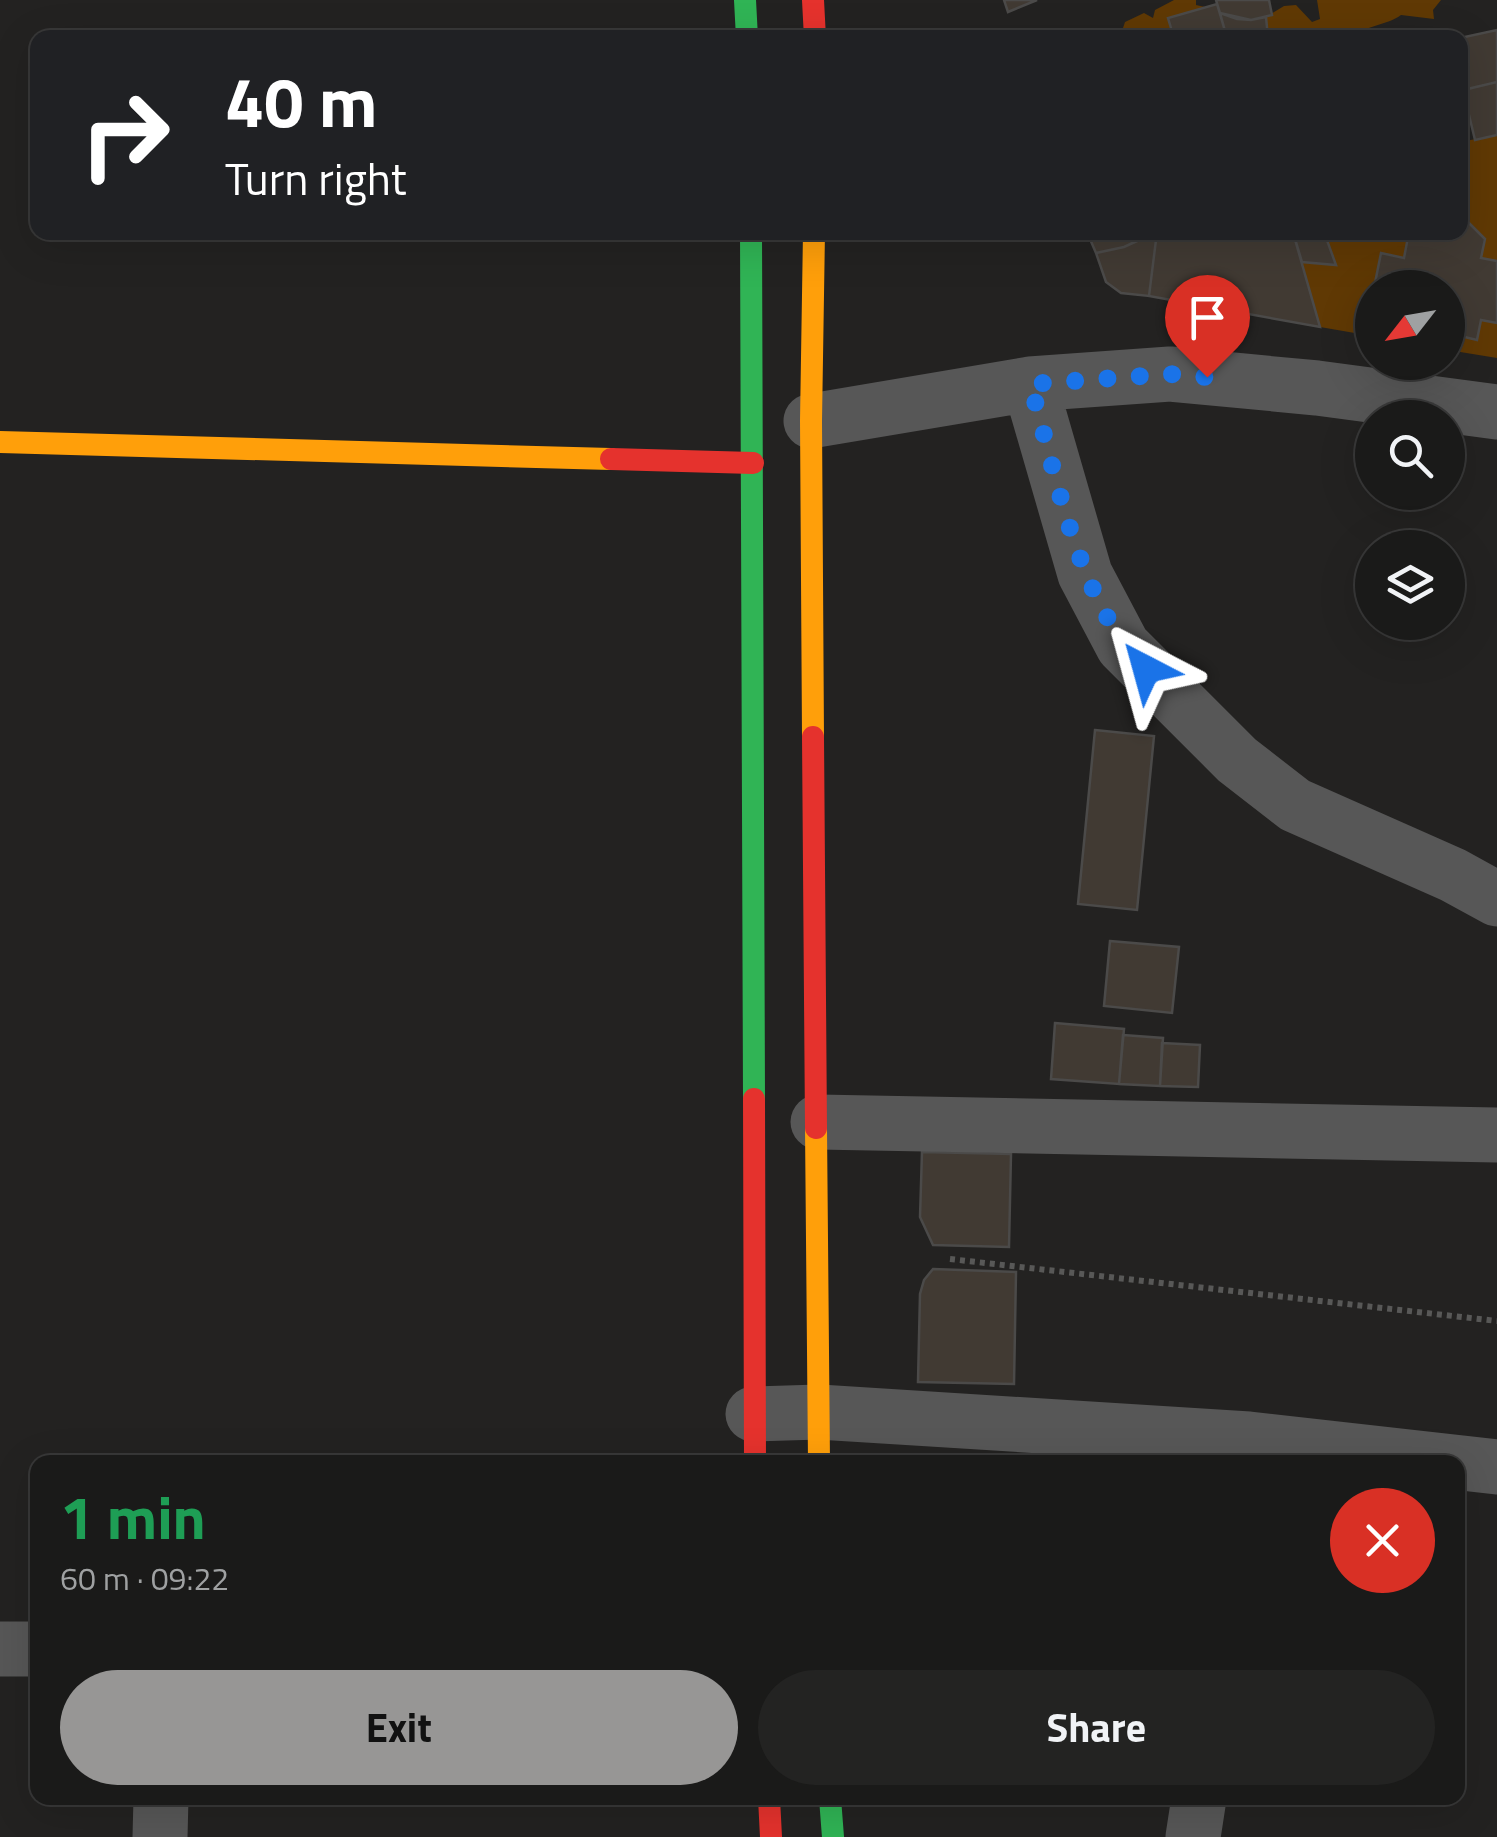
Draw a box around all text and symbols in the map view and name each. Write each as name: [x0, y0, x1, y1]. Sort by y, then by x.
text: 40 m: [225, 48, 378, 154]
icon: right: [60, 70, 190, 200]
text: Turn right: [225, 144, 407, 212]
north arrow: [1355, 270, 1465, 380]
map controls: [1355, 270, 1465, 640]
pin: [1165, 275, 1250, 378]
icon: arrive: [1180, 290, 1235, 345]
button: search: [1355, 400, 1465, 510]
button: layers: [1355, 530, 1465, 640]
position arrow: [1094, 617, 1198, 721]
text: 1 min: [60, 1471, 206, 1562]
button: close: [1330, 1488, 1435, 1593]
text: 60 m · 09:22: [60, 1554, 229, 1602]
button: Exit: [60, 1670, 738, 1785]
button: Share: [758, 1670, 1435, 1785]

